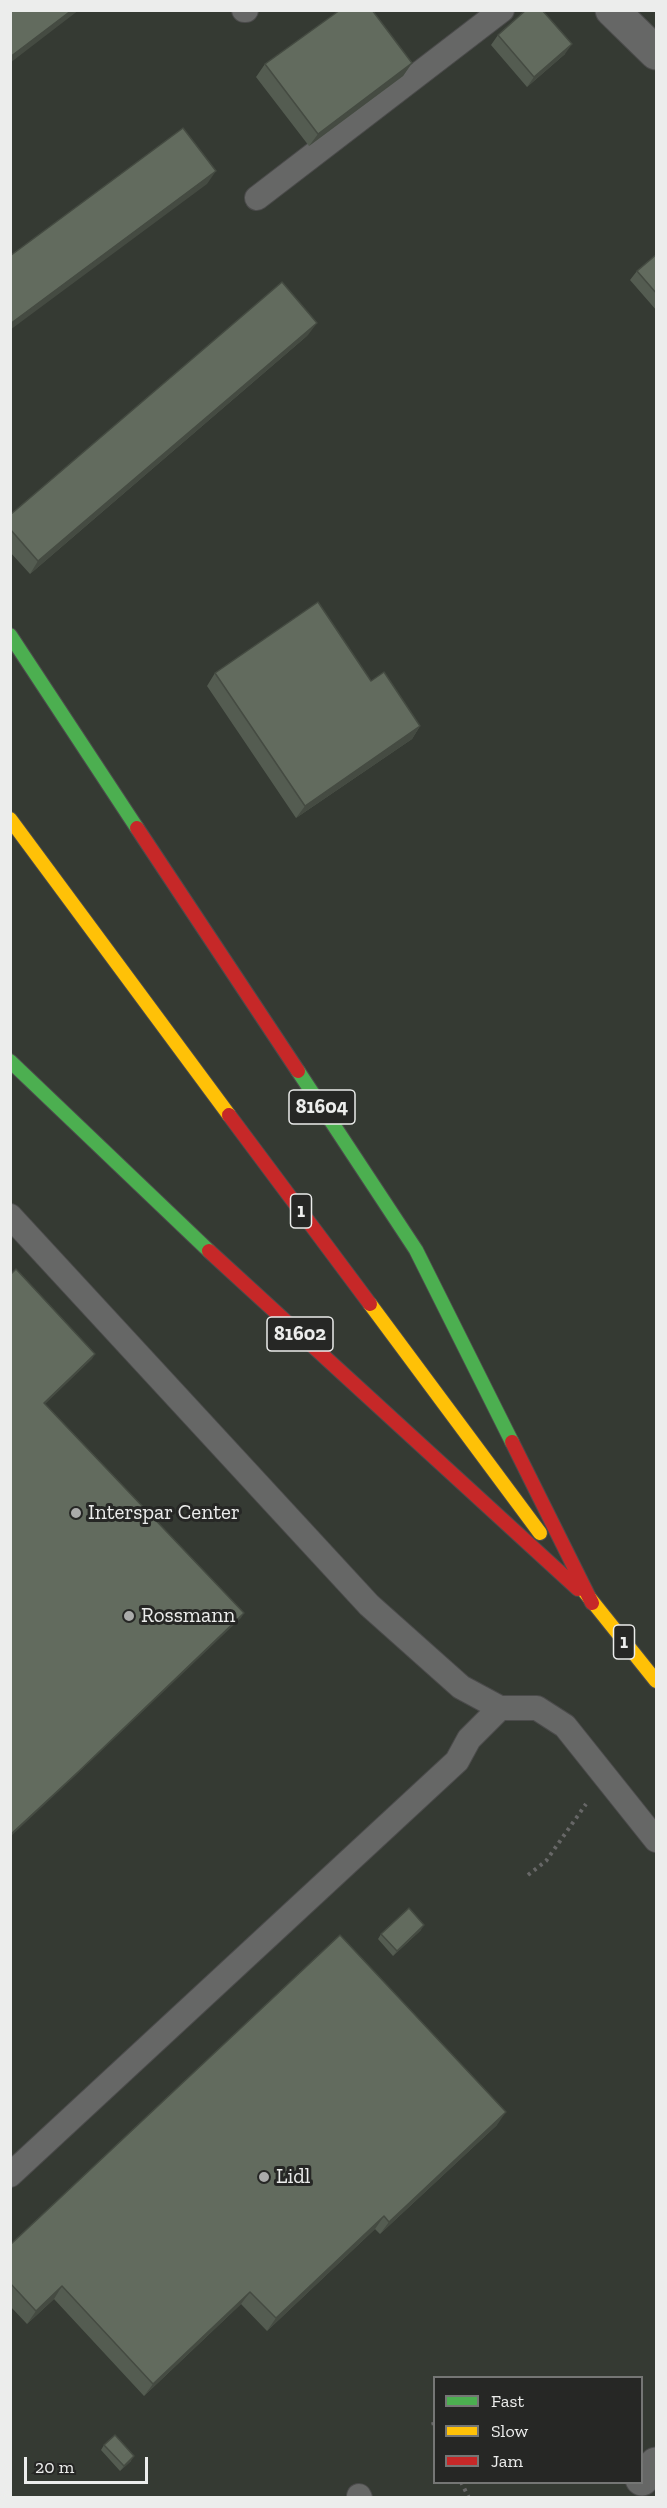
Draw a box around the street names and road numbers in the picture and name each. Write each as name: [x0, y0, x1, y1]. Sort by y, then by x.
road number: 81604: [289, 1090, 355, 1124]
road number: 1: [290, 1194, 312, 1228]
road number: 81602: [267, 1317, 333, 1351]
road number: 1: [614, 1625, 634, 1659]

